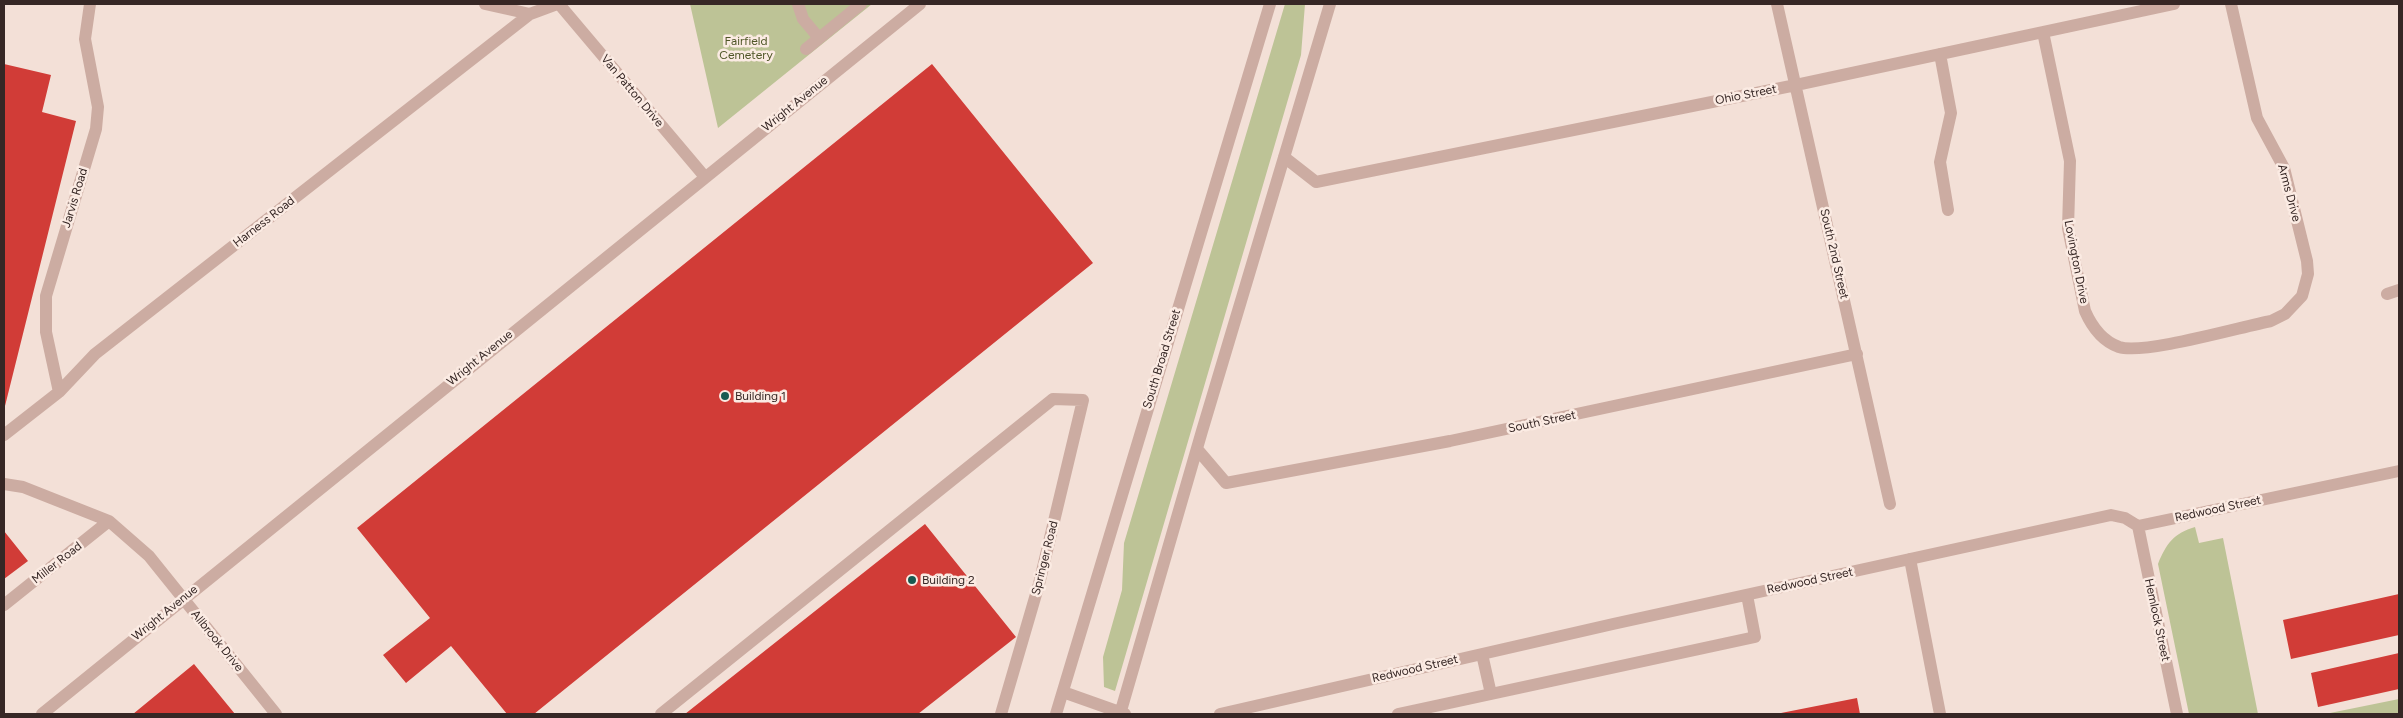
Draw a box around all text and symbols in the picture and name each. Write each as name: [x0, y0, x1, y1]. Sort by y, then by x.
park label: Fairfield Cemetery: [719, 34, 773, 62]
street label: Van Patton Drive: [598, 52, 666, 130]
street label: Wright Avenue: [759, 73, 831, 135]
street label: Ohio Street: [1714, 82, 1778, 108]
street label: Arms Drive: [2274, 163, 2304, 223]
street label: Jarvis Road: [59, 166, 91, 230]
street label: Harness Road: [230, 193, 298, 251]
street label: South 2nd Street: [1817, 207, 1851, 301]
street label: Lovington Drive: [2061, 219, 2091, 305]
street label: South Broad Street: [1140, 308, 1184, 410]
street label: Wright Avenue: [444, 327, 516, 389]
place label: Building 1: [735, 389, 786, 403]
marker: Building 1: [719, 390, 731, 402]
street label: South Street: [1507, 408, 1577, 436]
street label: Redwood Street: [2174, 493, 2262, 525]
street label: Springer Road: [1029, 519, 1061, 597]
street label: Miller Road: [29, 539, 85, 587]
street label: Redwood Street: [1766, 565, 1854, 597]
place label: Building 2: [922, 573, 975, 587]
marker: Building 2: [906, 574, 918, 586]
street label: Hemlock Street: [2141, 577, 2173, 663]
street label: Wright Avenue: [129, 582, 201, 644]
street label: Allbrook Drive: [188, 607, 246, 675]
street label: Redwood Street: [1371, 652, 1459, 686]

